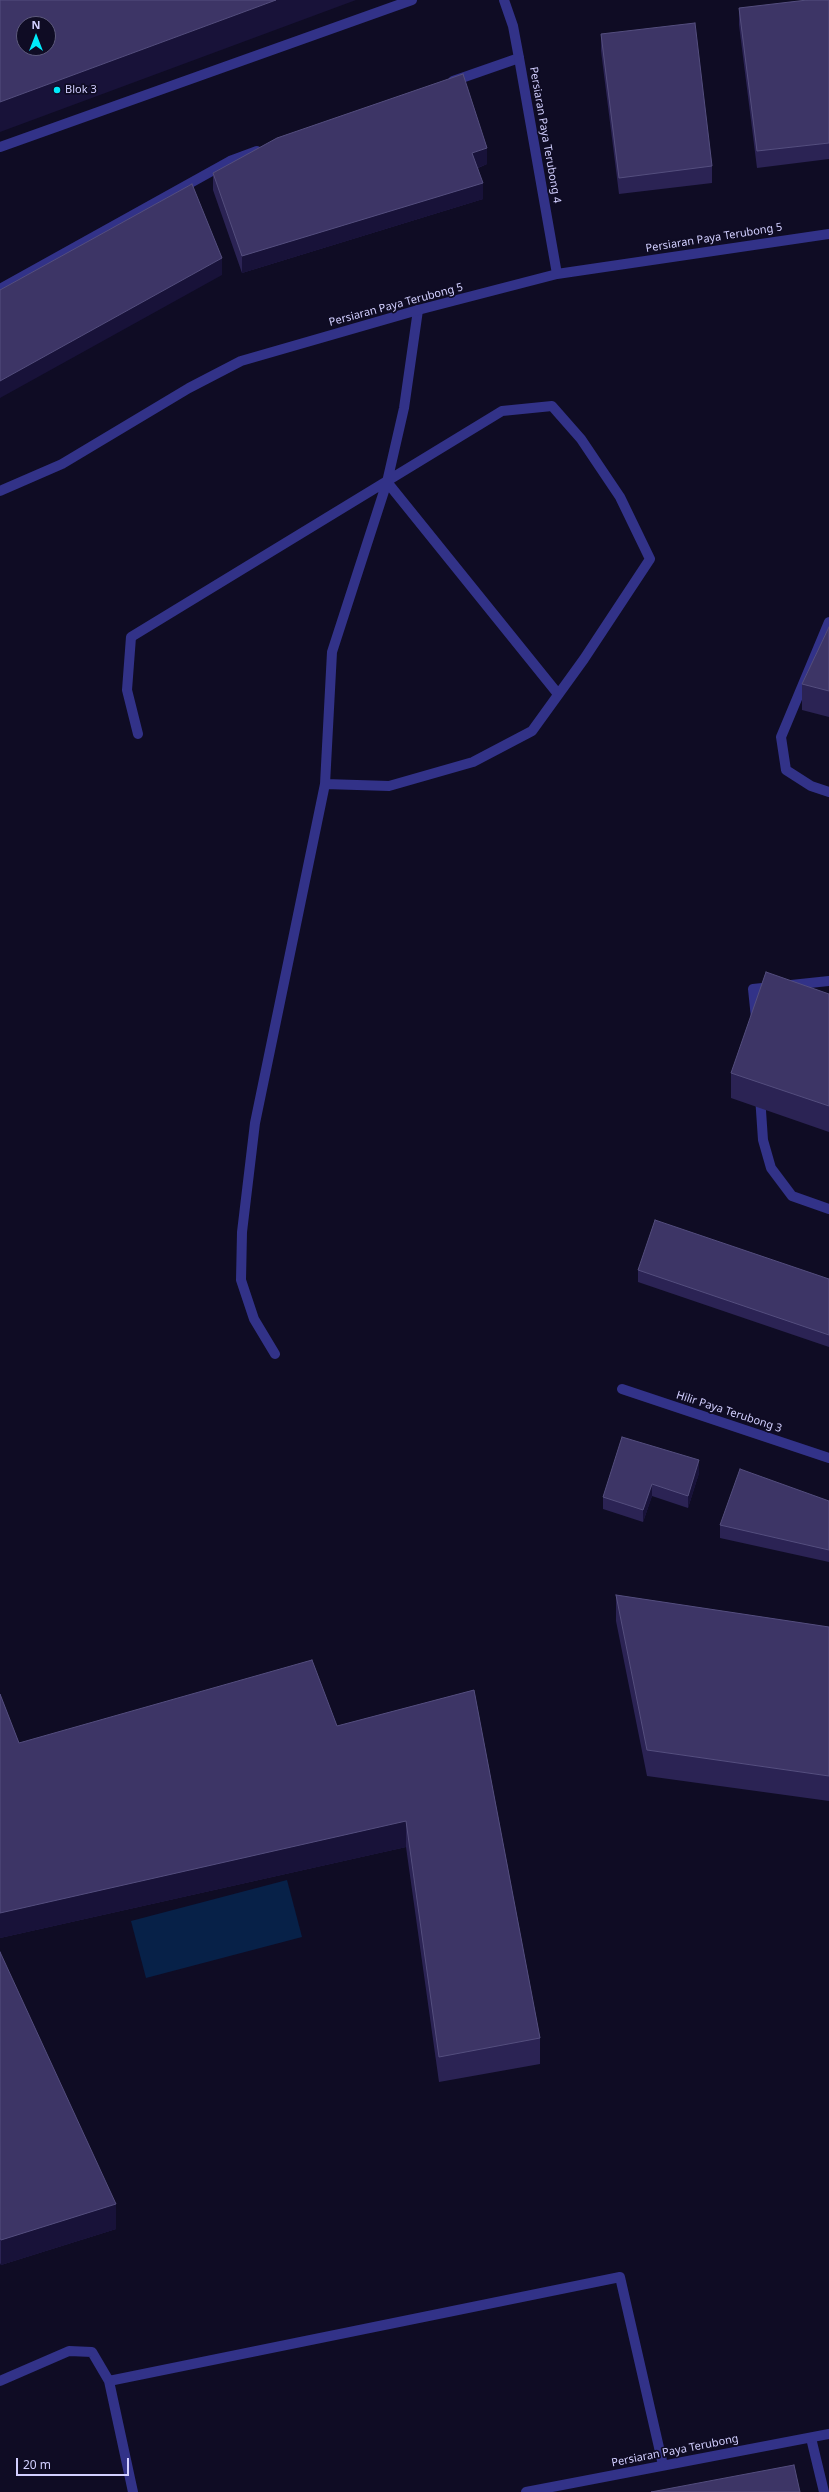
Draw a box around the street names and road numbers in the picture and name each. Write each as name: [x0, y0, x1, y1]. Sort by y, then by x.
street label: Persiaran Paya Terubong 4: [526, 66, 564, 204]
street label: Persiaran Paya Terubong 5: [645, 221, 783, 255]
street label: Persiaran Paya Terubong 5: [327, 281, 465, 329]
street label: Hilir Paya Terubong 3: [674, 1389, 784, 1435]
street label: Persiaran Paya Terubong: [610, 2432, 740, 2470]

